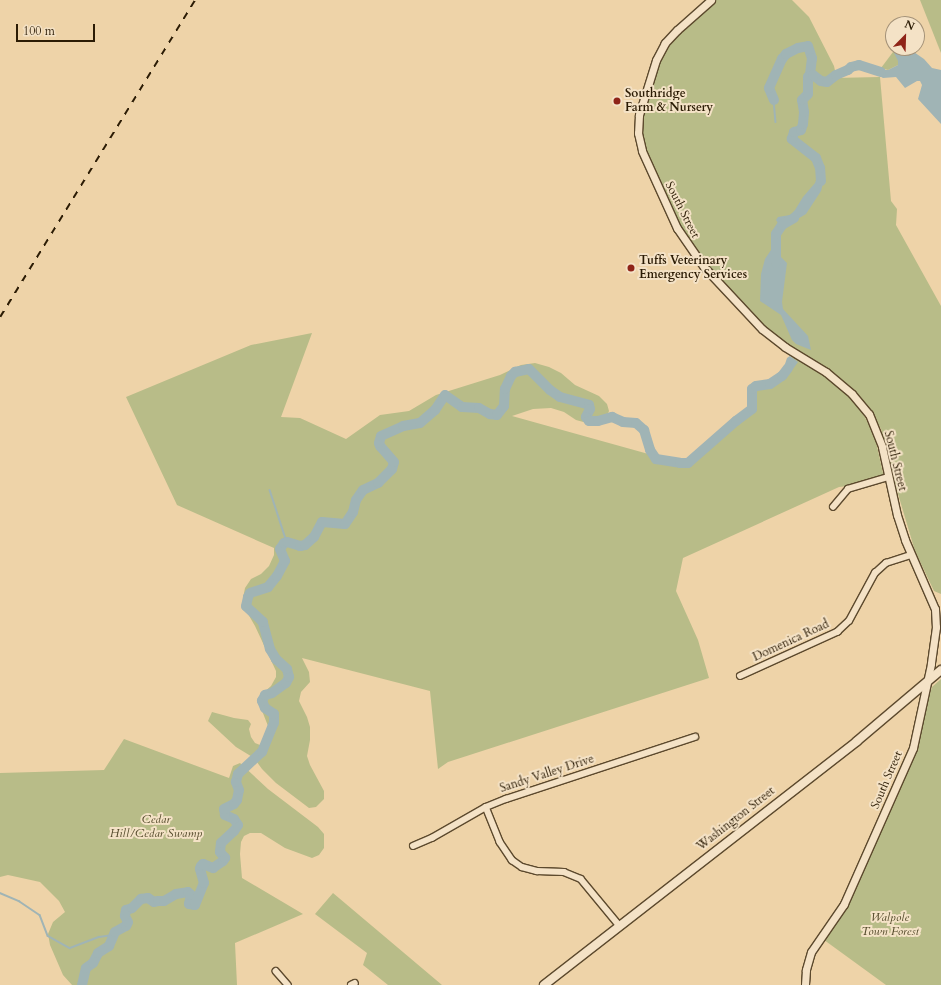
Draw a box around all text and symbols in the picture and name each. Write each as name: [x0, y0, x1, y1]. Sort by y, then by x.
scale bar: [18, 16, 97, 42]
north arrow: [885, 16, 925, 56]
text: N: [902, 17, 917, 34]
text: 100 m: [23, 23, 55, 39]
place label: Southridge Farm & Nursery: [625, 87, 713, 115]
marker: Southridge Farm & Nursery: [612, 96, 622, 106]
street label: South Street: [662, 179, 702, 241]
place label: Tuffs Veterinary Emergency Services: [639, 254, 747, 282]
marker: Tuffs Veterinary Emergency Services: [626, 263, 636, 273]
street label: South Street: [881, 429, 909, 493]
street label: Domenica Road: [751, 617, 831, 665]
street label: South Street: [868, 749, 906, 811]
street label: Sandy Valley Drive: [498, 752, 596, 796]
street label: Washington Street: [694, 784, 778, 854]
park label: Cedar Hill/Cedar Swamp: [110, 813, 202, 841]
park label: Walpole Town Forest: [861, 911, 919, 939]

